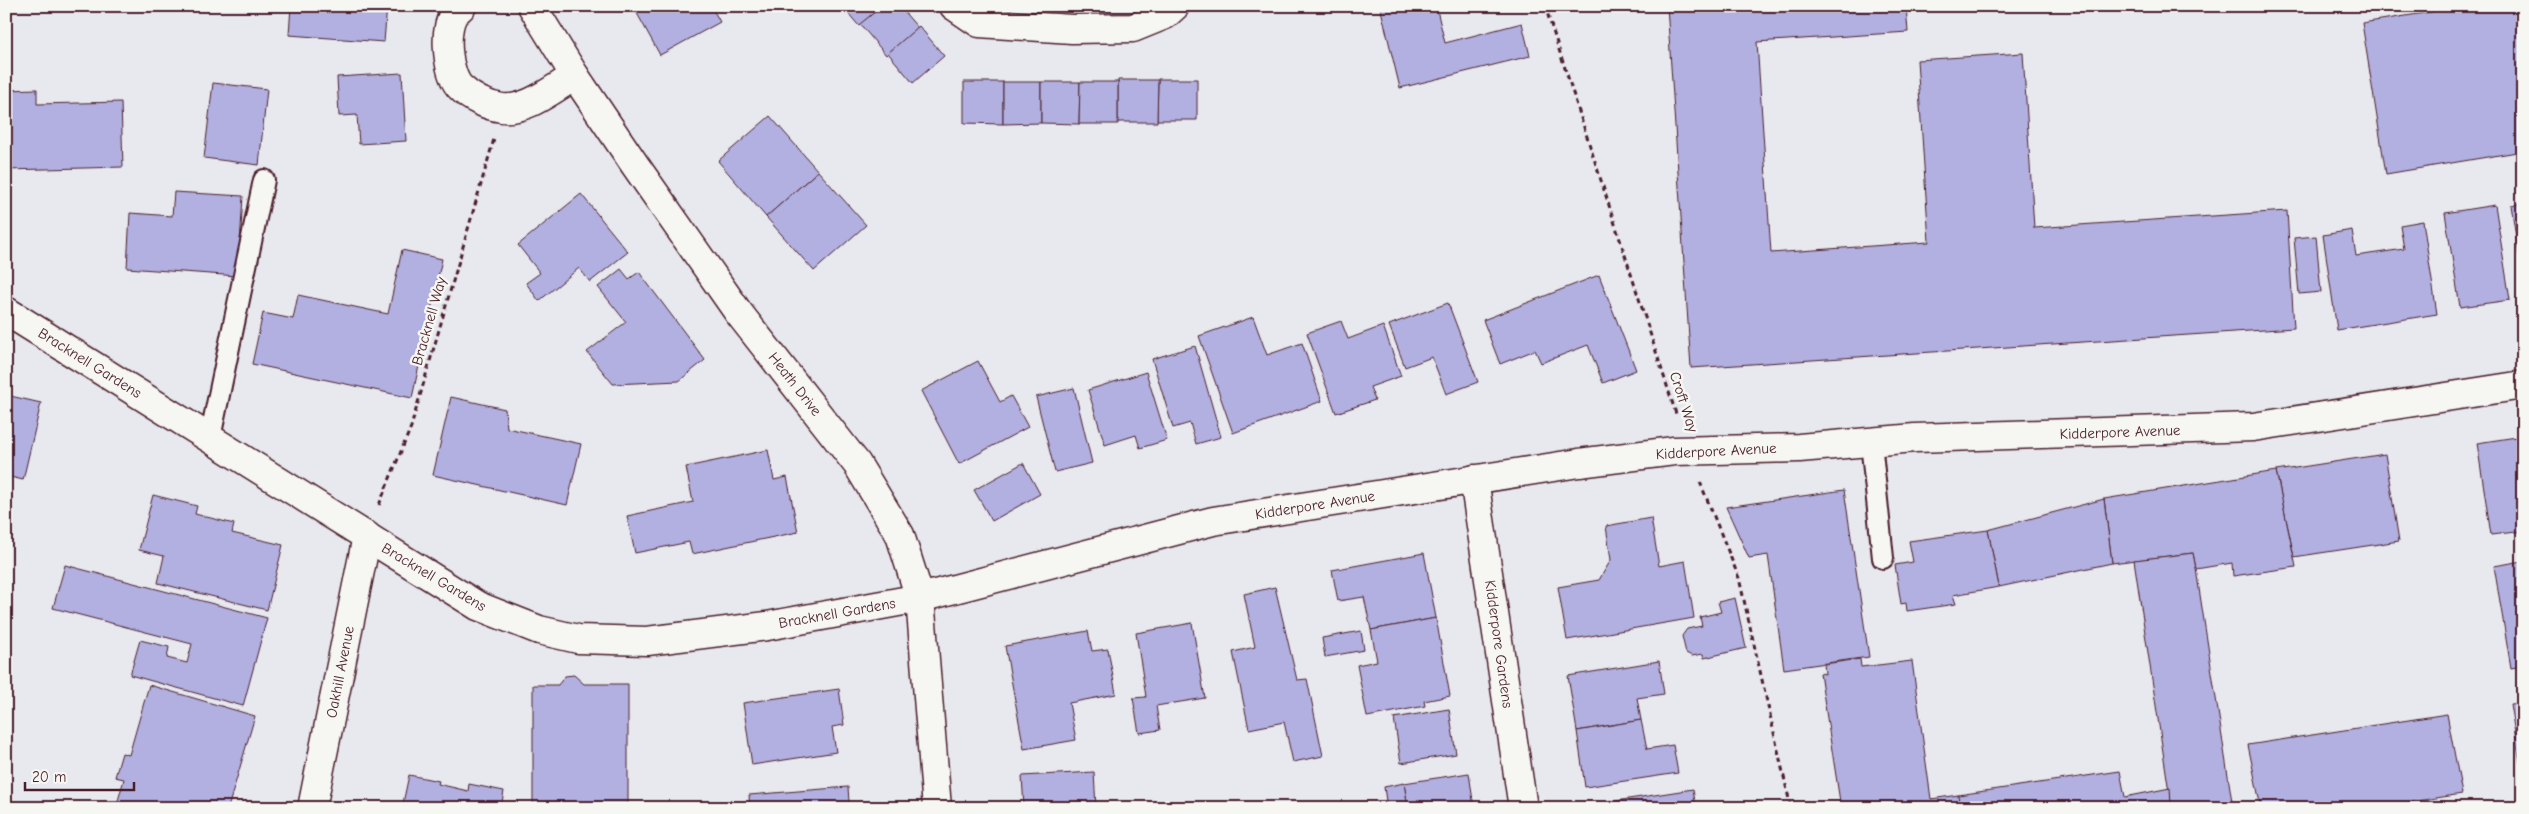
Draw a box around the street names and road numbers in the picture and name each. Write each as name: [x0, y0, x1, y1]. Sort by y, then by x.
street label: Bracknell Way: [408, 274, 450, 367]
street label: Bracknell Gardens: [35, 324, 145, 402]
street label: Heath Drive: [765, 349, 826, 420]
street label: Croft Way: [1666, 369, 1702, 435]
street label: Kidderpore Avenue: [2059, 421, 2181, 443]
street label: Kidderpore Avenue: [1655, 439, 1777, 463]
street label: Kidderpore Avenue: [1254, 487, 1377, 523]
street label: Bracknell Gardens: [379, 539, 489, 615]
street label: Kidderpore Gardens: [1481, 579, 1517, 709]
street label: Bracknell Gardens: [777, 594, 897, 632]
street label: Oakhill Avenue: [322, 624, 358, 720]

